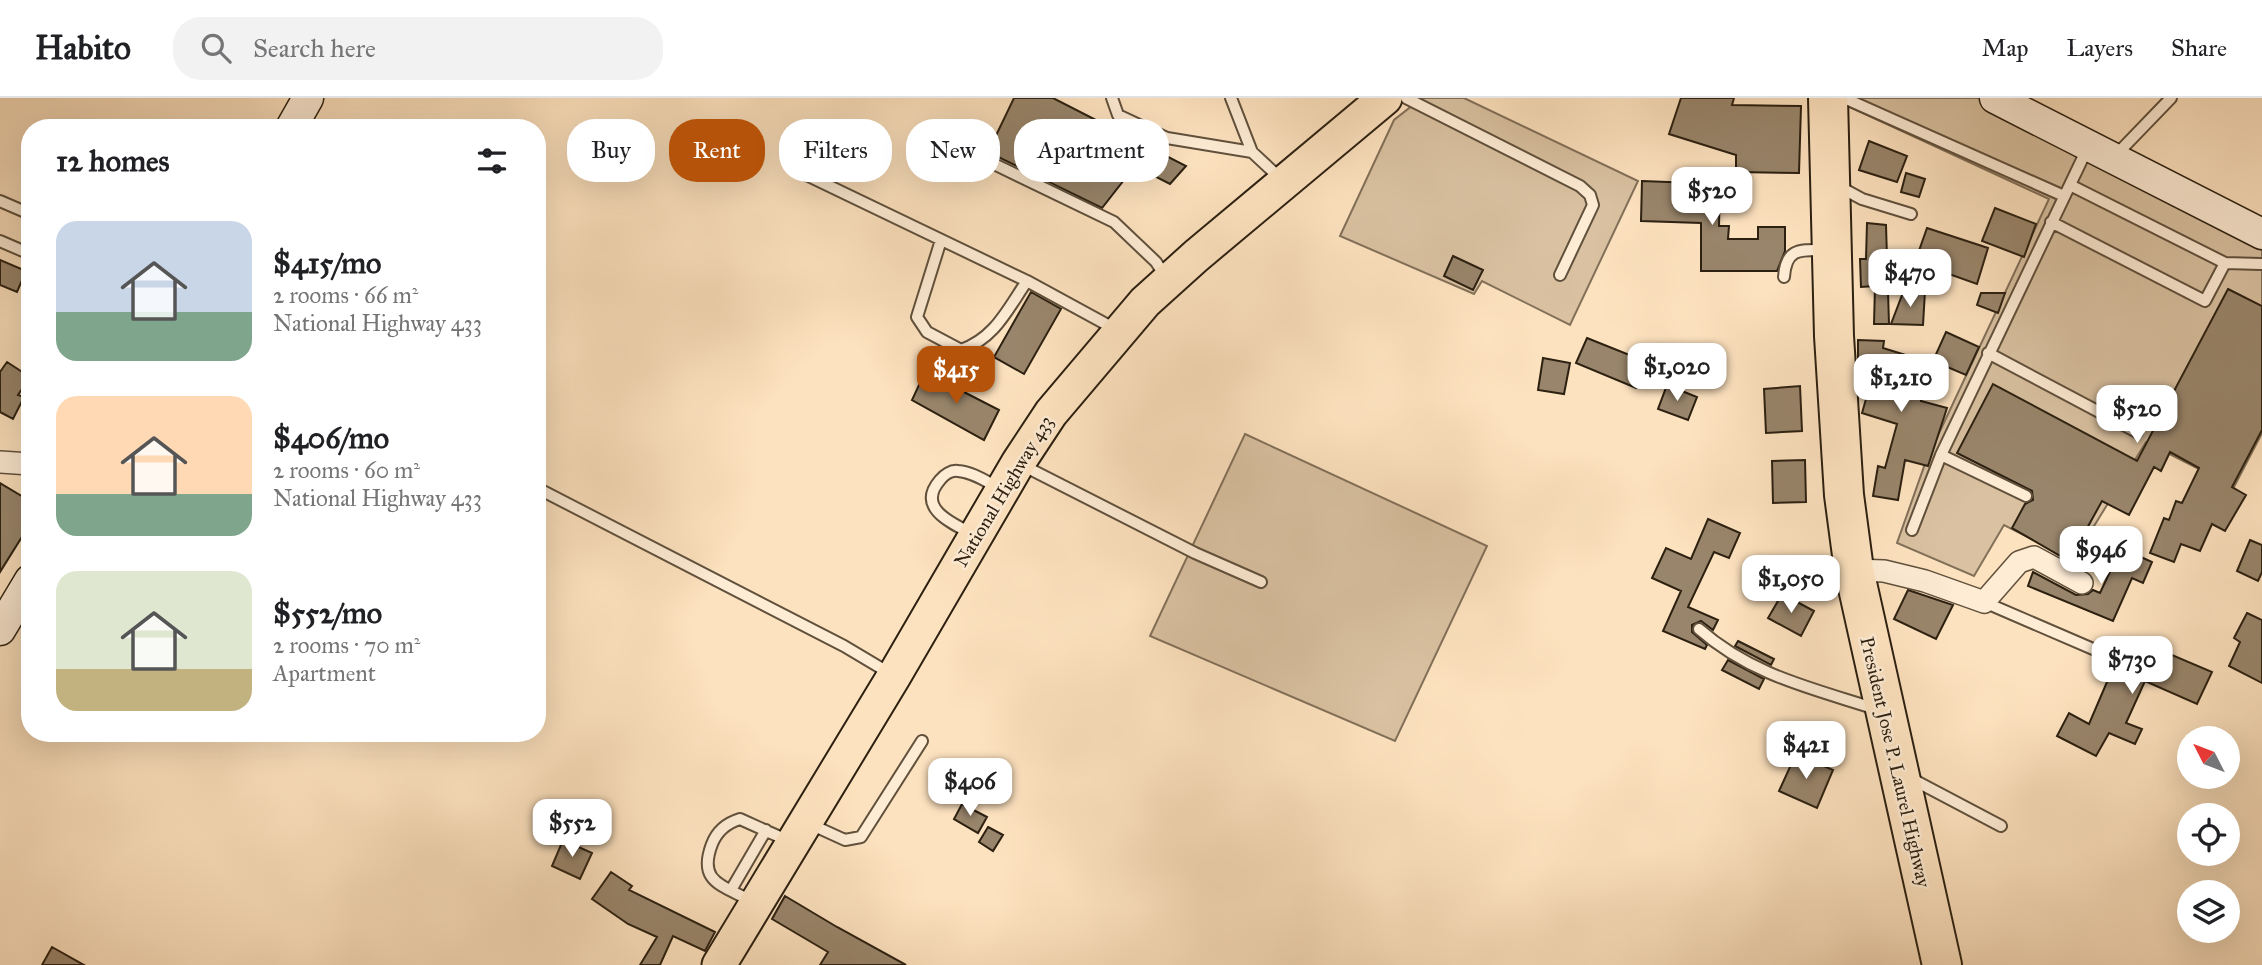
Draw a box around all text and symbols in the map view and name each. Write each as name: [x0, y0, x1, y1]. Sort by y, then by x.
search box: [173, 17, 663, 80]
text: Habito: [35, 28, 131, 68]
icon: search: [197, 29, 235, 67]
text: Search here: [253, 32, 376, 64]
text: Map: [1982, 33, 2029, 63]
text: Layers: [2067, 33, 2133, 63]
text: Share: [2171, 33, 2227, 63]
chip: Buy: [567, 119, 655, 182]
chip: Rent: [669, 119, 765, 182]
chip: Filters: [779, 119, 892, 182]
chip: New: [906, 119, 1000, 182]
chip: Apartment: [1014, 119, 1169, 182]
icon: filters: [473, 142, 511, 180]
text: 12 homes: [56, 143, 169, 179]
pin: $520: [1671, 167, 1753, 227]
text: $520: [1687, 176, 1737, 204]
text: $415/mo: [273, 245, 381, 281]
icon: home: [112, 249, 196, 333]
pin: $470: [1869, 250, 1951, 309]
text: $470: [1884, 258, 1936, 286]
text: 2 rooms · 66 m²: [273, 281, 418, 309]
text: National Highway 433: [273, 309, 482, 337]
pin: $1,020: [1620, 344, 1734, 403]
pin: $415: [915, 346, 997, 406]
text: $1,020: [1644, 352, 1710, 380]
pin: $1,210: [1844, 354, 1958, 414]
text: $415: [933, 355, 979, 383]
text: $1,210: [1870, 363, 1932, 391]
pin: $520: [2096, 386, 2178, 445]
text: $520: [2112, 394, 2162, 422]
street label: National Highway 433: [949, 411, 1059, 572]
text: $406/mo: [273, 420, 389, 456]
icon: home: [112, 424, 196, 508]
text: 2 rooms · 60 m²: [273, 456, 420, 484]
text: National Highway 433: [273, 484, 482, 512]
pin: $946: [2060, 526, 2142, 586]
text: $946: [2076, 535, 2126, 563]
pin: $1,050: [1734, 556, 1848, 615]
text: $1,050: [1758, 564, 1824, 592]
text: $552/mo: [273, 595, 382, 631]
icon: home: [112, 599, 196, 683]
text: 2 rooms · 70 m²: [273, 631, 421, 659]
street label: President Jose P. Laurel Highway: [1854, 635, 1936, 891]
pin: $730: [2091, 636, 2173, 696]
text: $730: [2108, 645, 2156, 673]
text: Apartment: [273, 659, 376, 687]
pin: $421: [1765, 722, 1847, 781]
north arrow: [2177, 726, 2240, 789]
map controls: [2177, 726, 2240, 943]
text: $421: [1782, 730, 1830, 758]
pin: $406: [929, 758, 1011, 818]
text: $406: [944, 767, 996, 795]
pin: $552: [531, 800, 613, 859]
button: locate: [2177, 803, 2240, 866]
text: $552: [549, 808, 595, 836]
button: layers: [2177, 880, 2240, 943]

